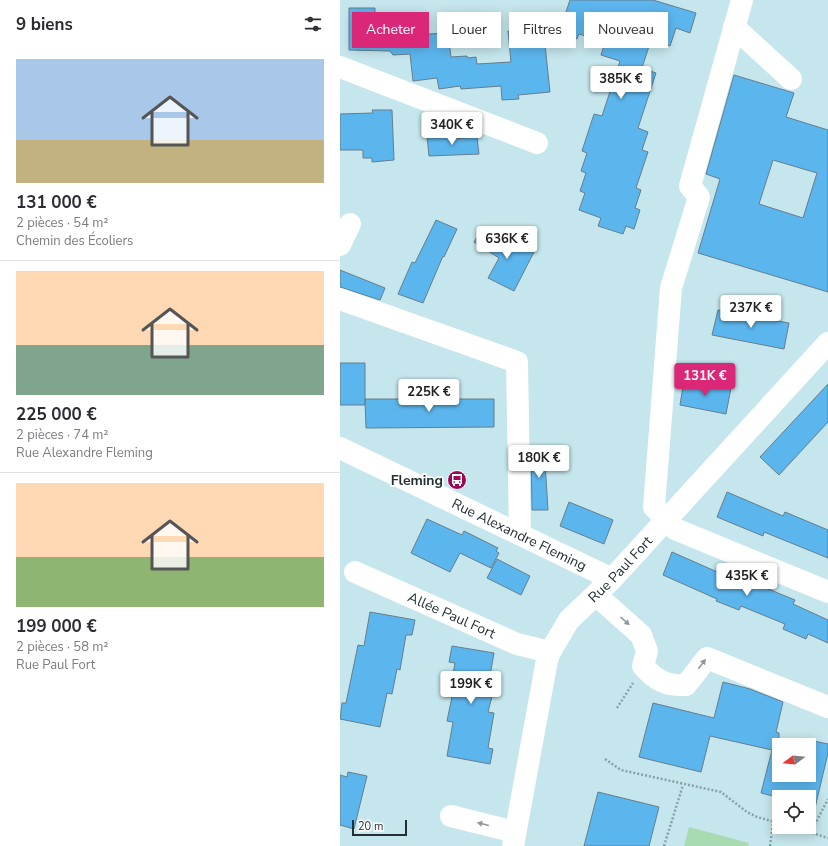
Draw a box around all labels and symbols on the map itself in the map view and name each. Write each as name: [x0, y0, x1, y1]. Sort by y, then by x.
pin: 385K €: [588, 66, 654, 100]
pin: 340K €: [419, 112, 485, 146]
pin: 636K €: [474, 226, 540, 260]
pin: 237K €: [718, 295, 784, 329]
pin: 131K €: [672, 363, 738, 397]
pin: 225K €: [396, 379, 462, 413]
pin: 180K €: [506, 445, 572, 479]
bus stop icon: Fleming: [446, 469, 468, 491]
place label: Fleming: [391, 471, 443, 490]
street label: Rue Alexandre Fleming: [449, 494, 590, 575]
street label: Rue Paul Fort: [584, 532, 656, 607]
pin: 435K €: [714, 563, 780, 597]
street label: Allée Paul Fort: [405, 587, 499, 643]
one-way arrow: [620, 616, 630, 625]
one-way arrow: [698, 659, 706, 669]
pin: 199K €: [438, 671, 504, 705]
north arrow: [772, 738, 816, 782]
scale bar: [352, 818, 407, 837]
one-way arrow: [477, 821, 489, 827]

